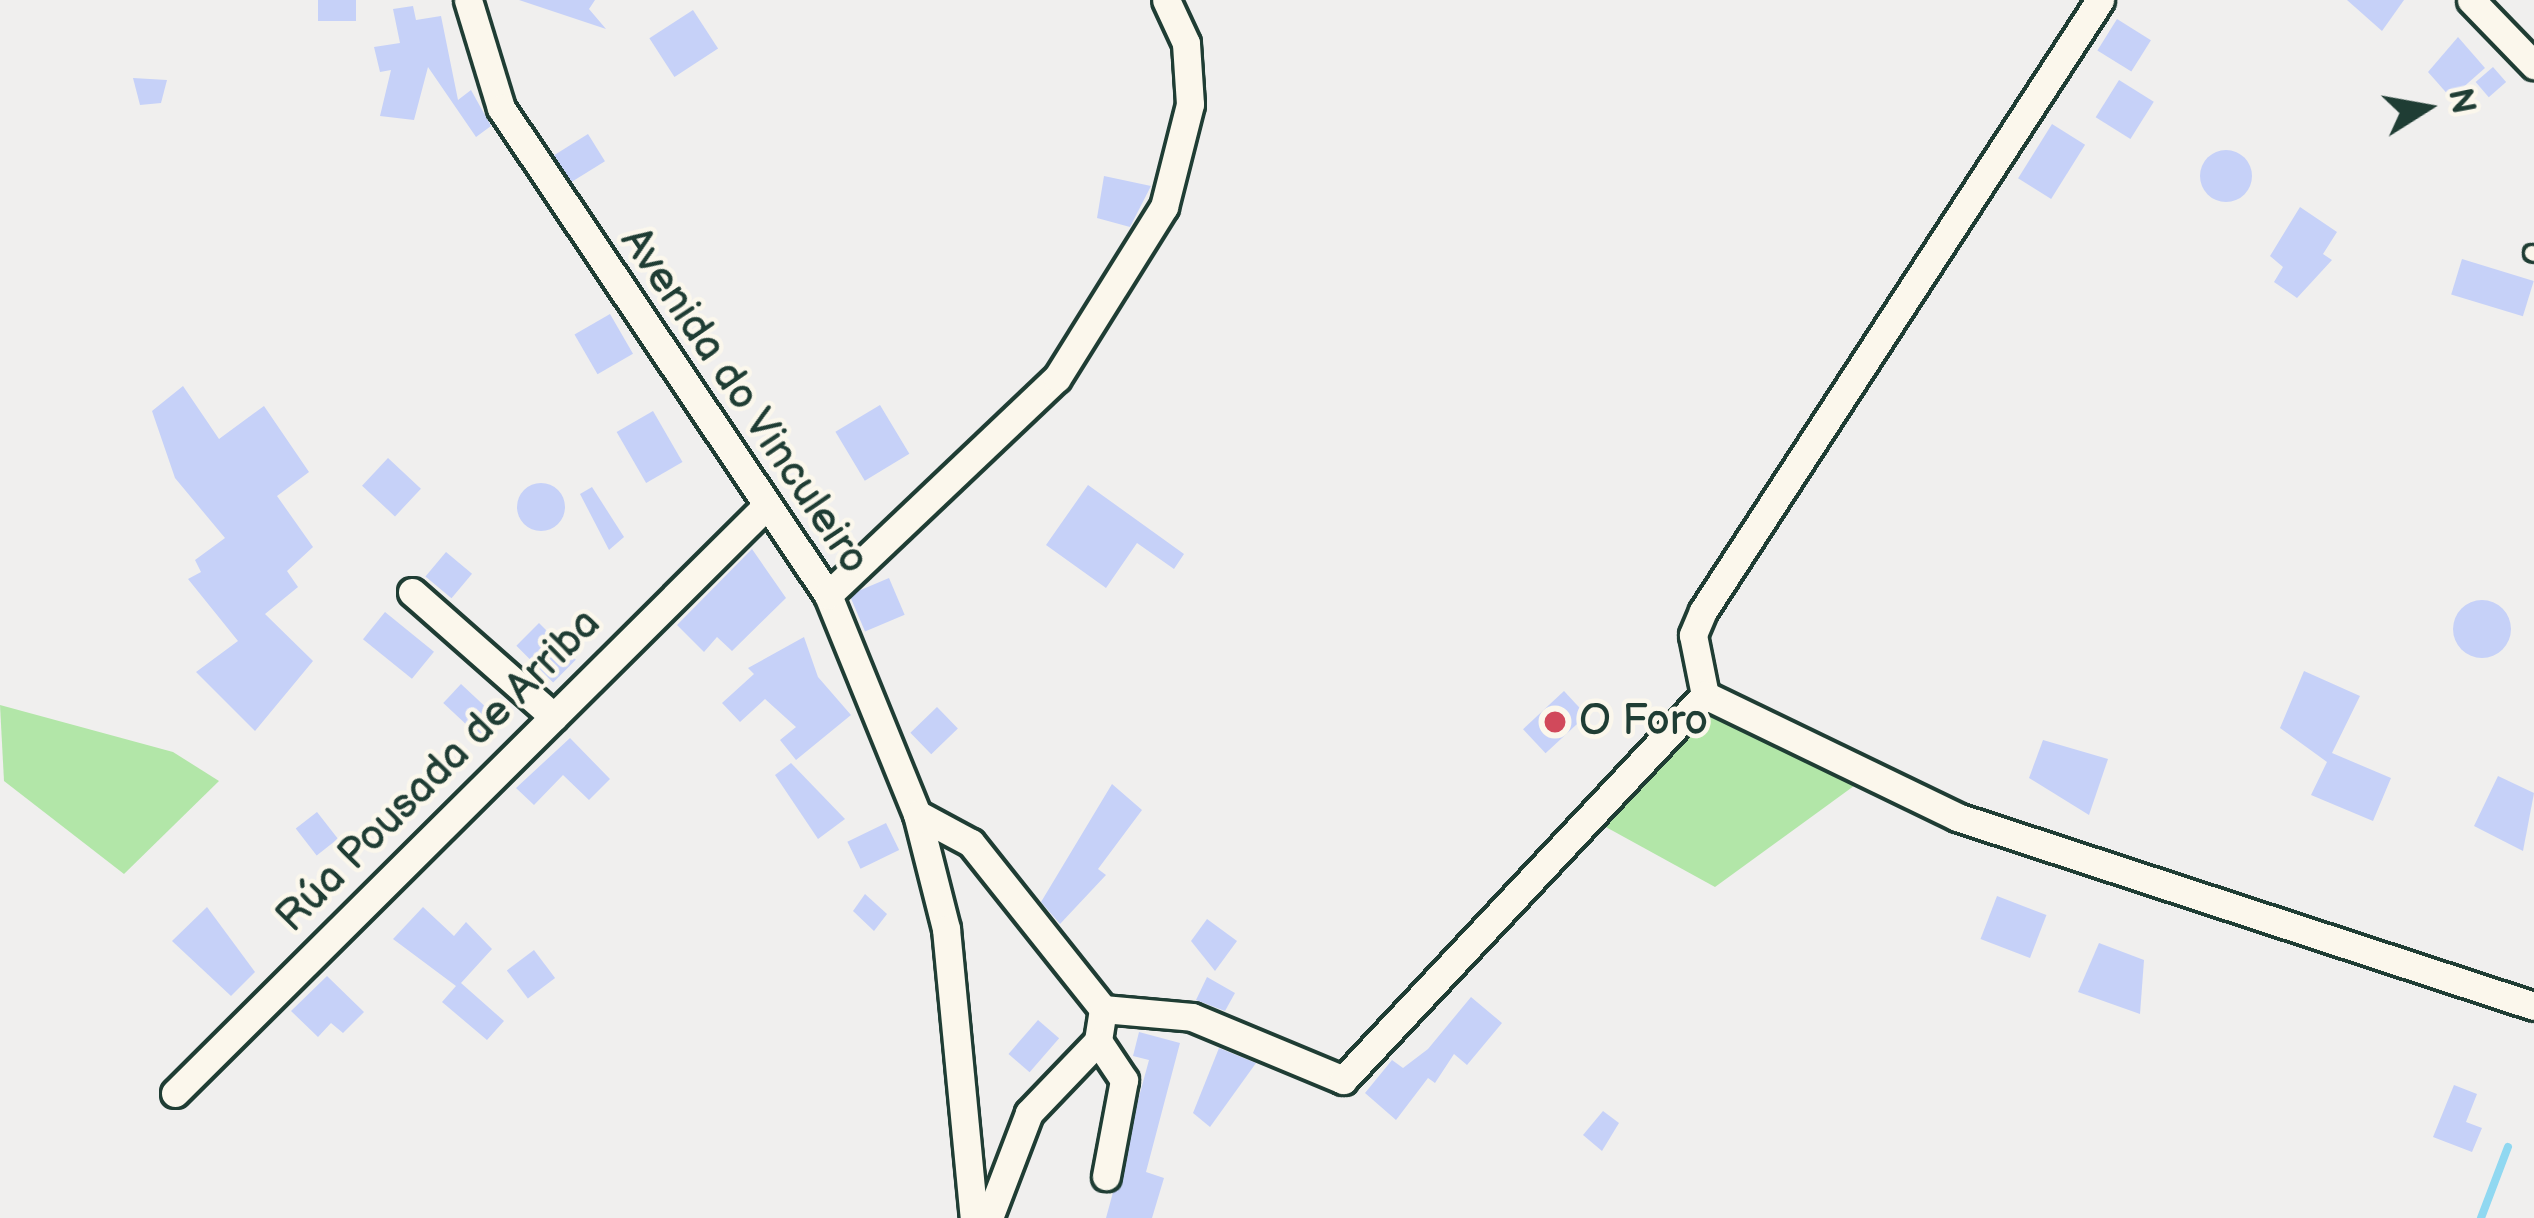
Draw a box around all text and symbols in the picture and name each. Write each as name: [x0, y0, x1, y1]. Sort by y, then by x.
north arrow: [2366, 48, 2486, 168]
text: N: [2439, 85, 2483, 117]
street label: Avenida do Vinculeiro: [609, 218, 879, 584]
street label: Rúa Pousada de Arriba: [267, 599, 611, 943]
place label: O Foro: [1579, 697, 1708, 747]
marker: O Foro: [1542, 709, 1568, 735]

